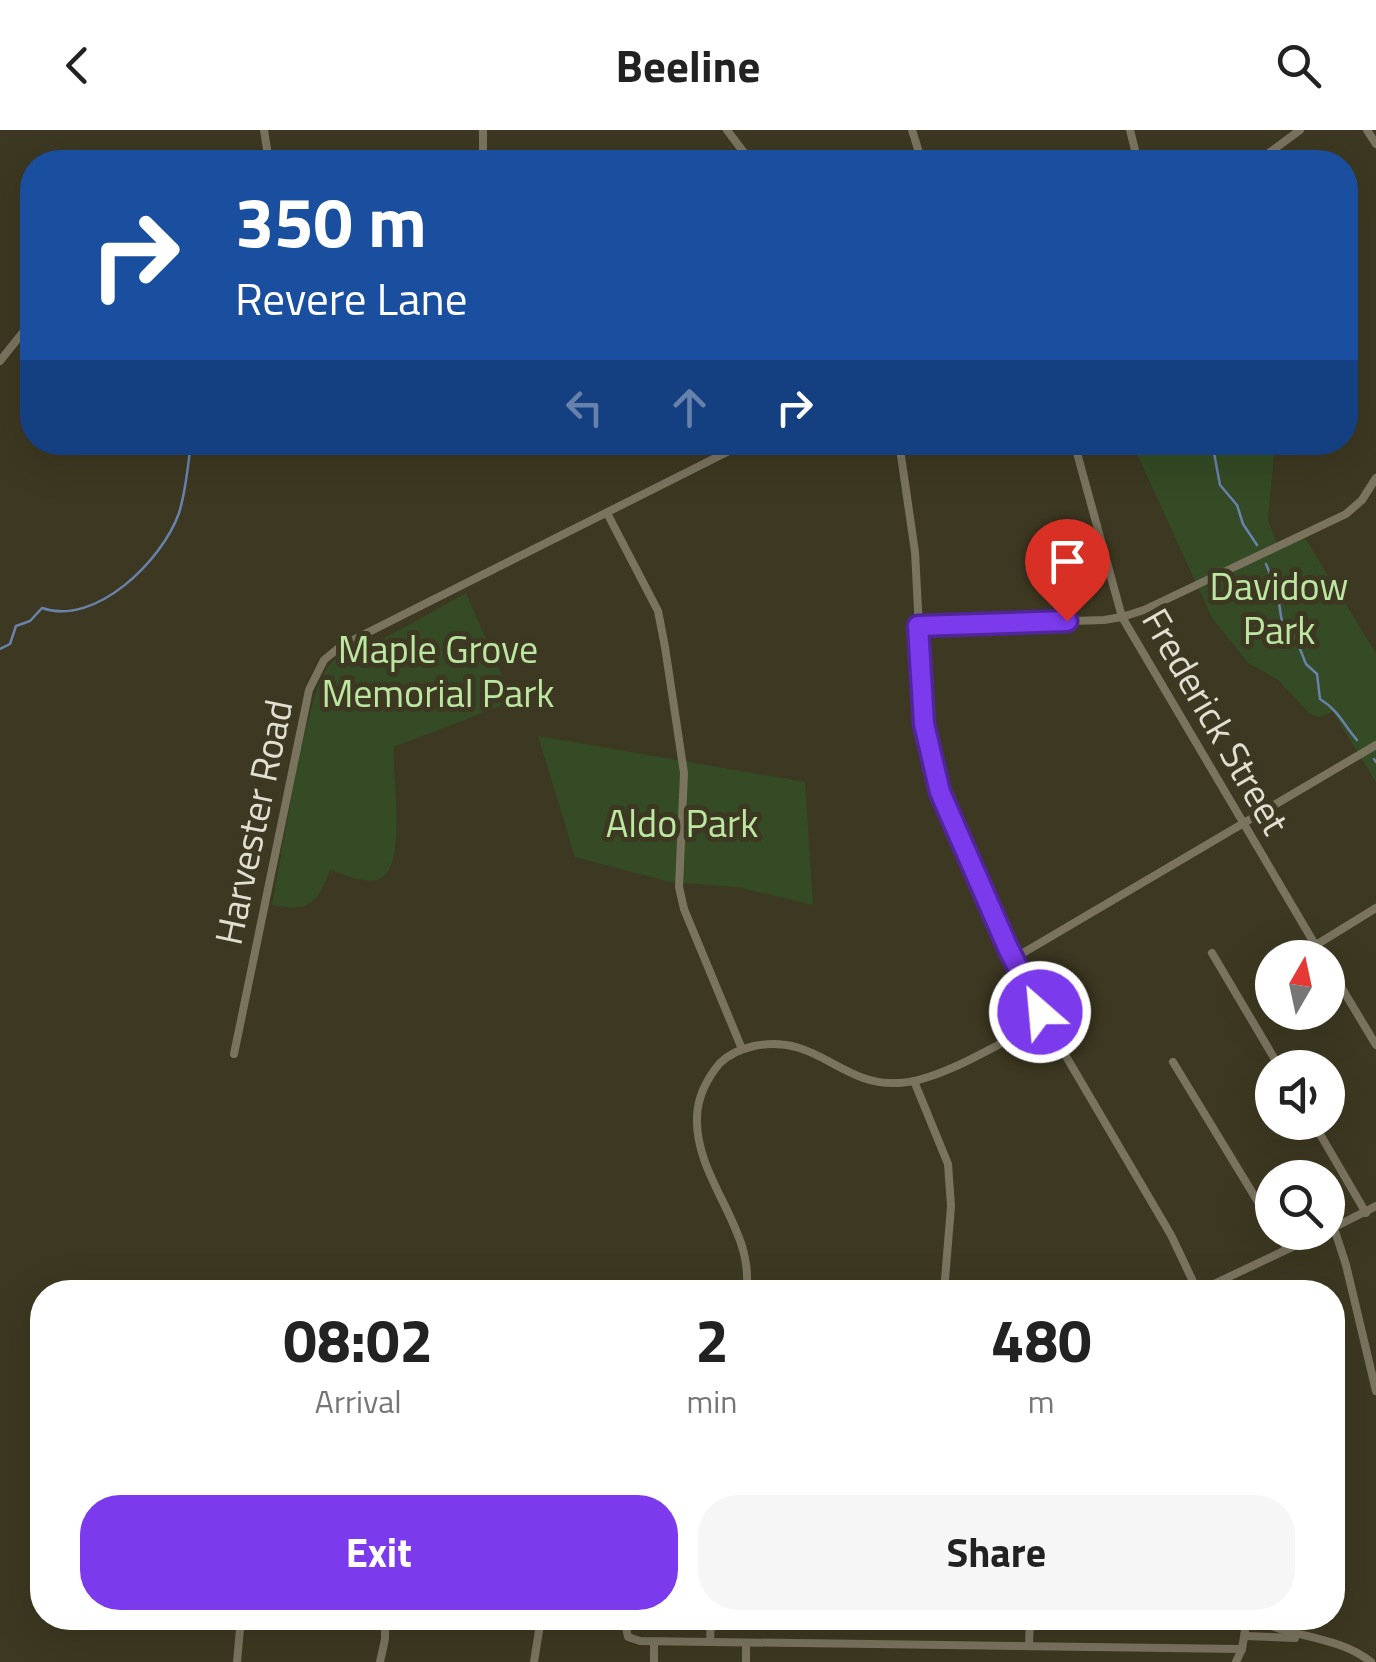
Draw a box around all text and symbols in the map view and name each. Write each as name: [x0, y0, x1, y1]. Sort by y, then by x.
text: Beeline: [616, 31, 760, 99]
icon: back: [50, 38, 105, 93]
icon: search: [1271, 38, 1326, 93]
text: 350 m: [235, 168, 427, 274]
icon: right: [70, 190, 200, 320]
text: Revere Lane: [235, 264, 467, 332]
icon: left: [557, 380, 612, 435]
icon: ahead: [662, 380, 717, 435]
icon: right: [767, 380, 822, 435]
pin: [1025, 519, 1110, 622]
icon: arrive: [1040, 534, 1095, 589]
park label: Davidow Park: [1210, 557, 1348, 659]
street label: Frederick Street: [1128, 597, 1304, 845]
park label: Maple Grove Memorial Park: [321, 620, 555, 722]
street label: Harvester Road: [199, 694, 307, 950]
park label: Aldo Park: [606, 794, 758, 852]
north arrow: [1255, 940, 1345, 1030]
map controls: [1255, 940, 1345, 1250]
position arrow: [988, 960, 1092, 1064]
button: sound: [1255, 1050, 1345, 1140]
button: search: [1255, 1160, 1345, 1250]
text: 08:02: [283, 1294, 433, 1385]
text: 2: [695, 1294, 729, 1385]
text: 480: [991, 1294, 1092, 1385]
text: Arrival: [315, 1377, 402, 1425]
text: min: [686, 1377, 737, 1425]
text: m: [1028, 1377, 1055, 1425]
button: Exit: [80, 1495, 678, 1610]
button: Share: [698, 1495, 1295, 1610]

